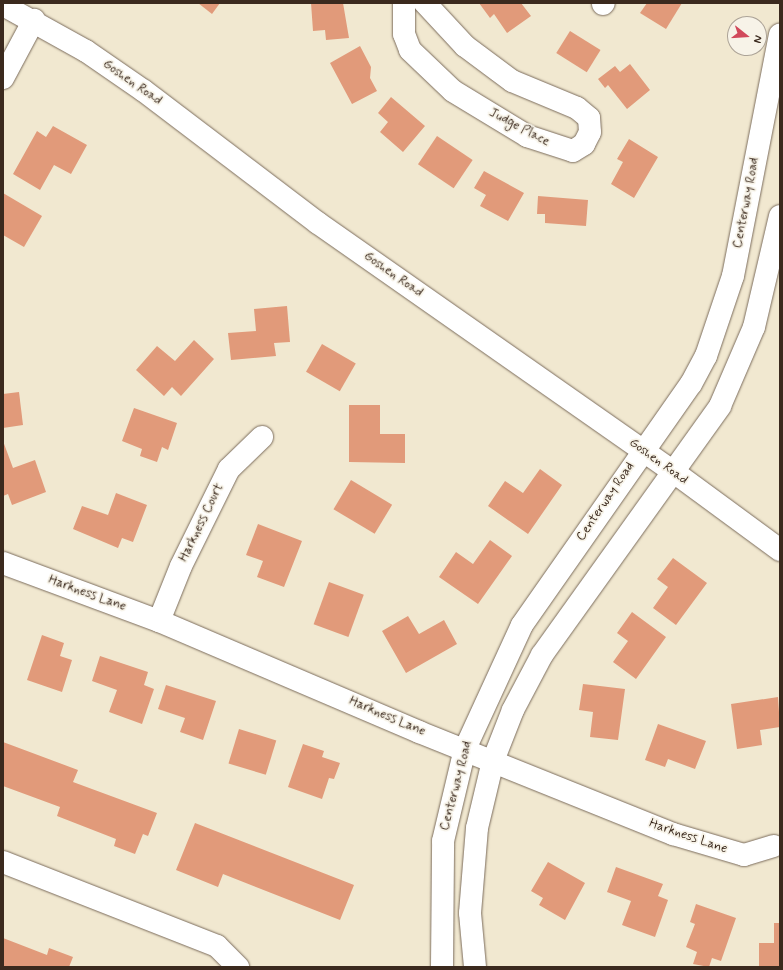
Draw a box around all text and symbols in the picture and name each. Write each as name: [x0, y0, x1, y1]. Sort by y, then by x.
north arrow: [727, 16, 767, 56]
text: N: [750, 34, 765, 45]
street label: Goshen Road: [100, 57, 164, 109]
street label: Judge Place: [487, 106, 551, 150]
street label: Centerway Road: [731, 156, 763, 250]
street label: Goshen Road: [361, 249, 425, 301]
street label: Goshen Road: [626, 436, 690, 488]
street label: Centerway Road: [574, 459, 638, 545]
street label: Harkness Court: [176, 481, 228, 565]
street label: Harkness Lane: [46, 573, 128, 615]
street label: Harkness Lane: [346, 694, 428, 740]
street label: Centerway Road: [438, 739, 476, 833]
street label: Harkness Lane: [647, 816, 729, 858]

